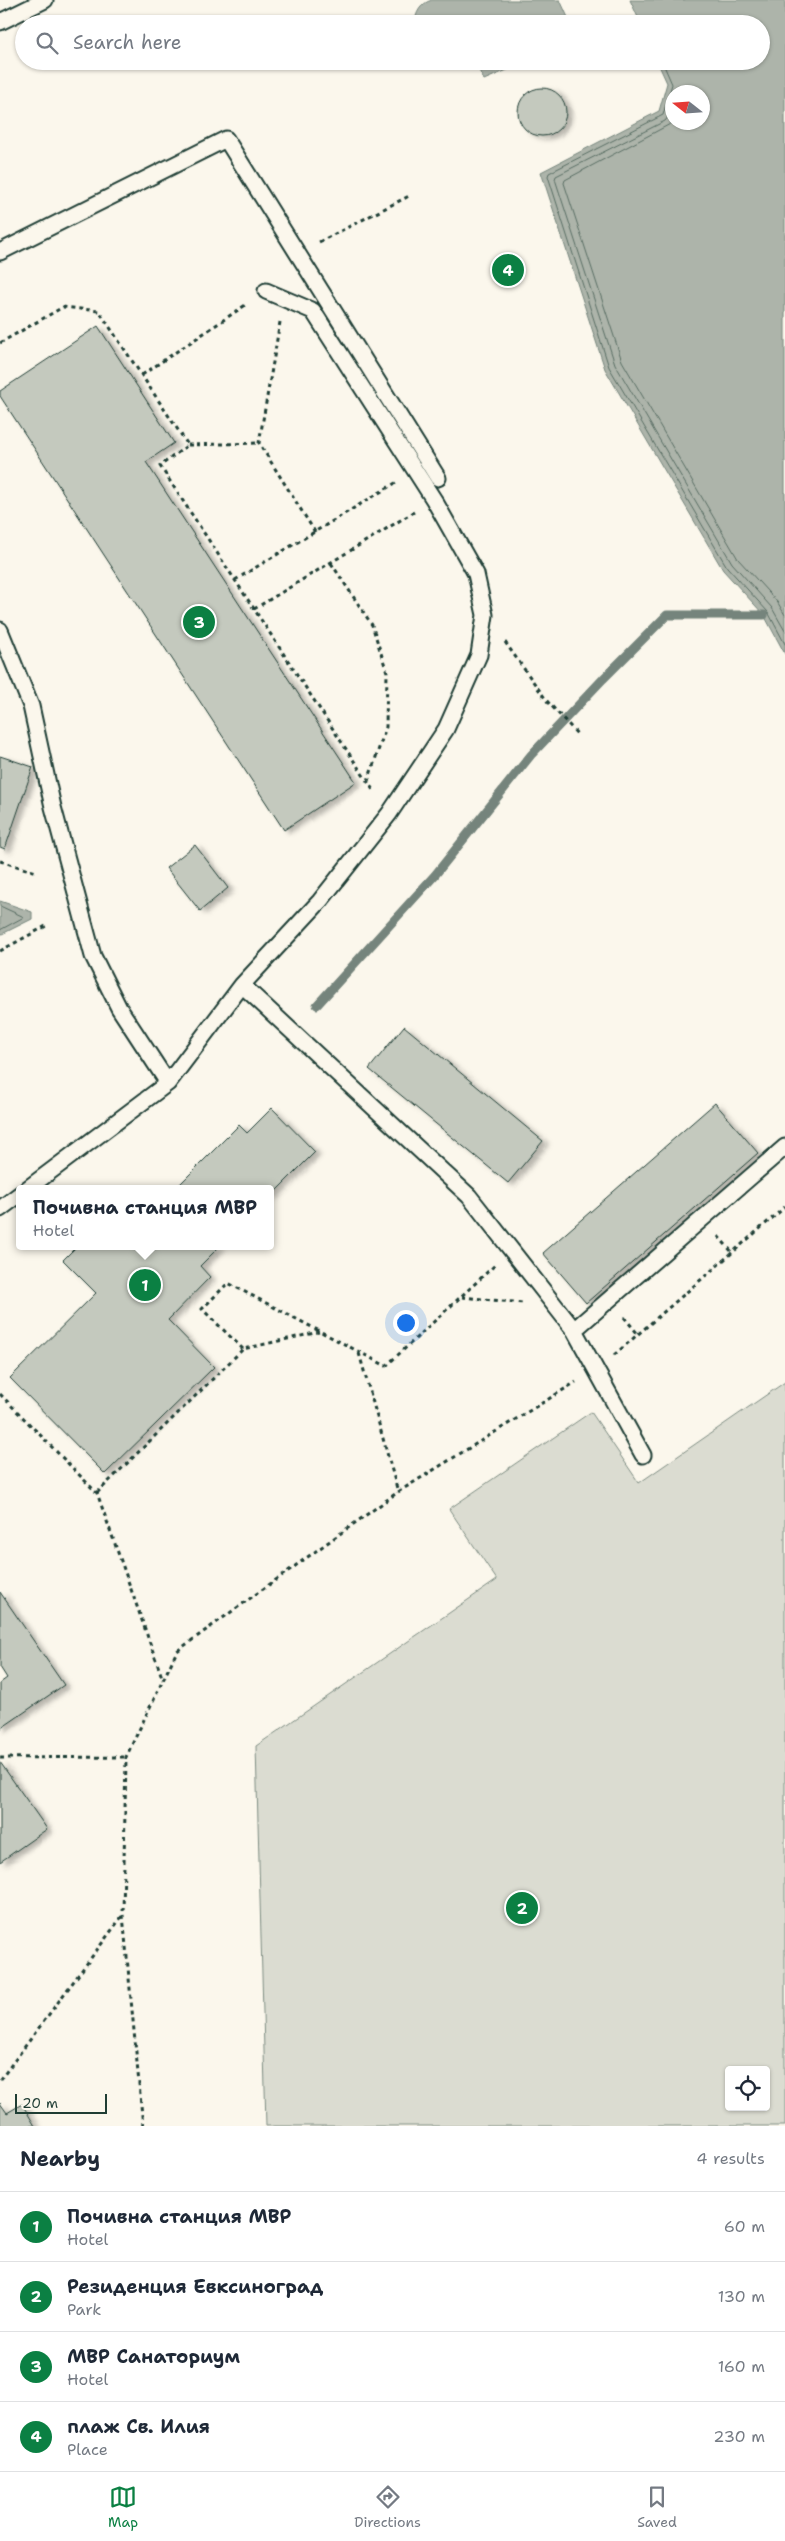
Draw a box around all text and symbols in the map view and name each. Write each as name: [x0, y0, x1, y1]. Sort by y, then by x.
search box: [15, 15, 770, 70]
icon: search: [33, 29, 61, 57]
text: Search here: [73, 30, 182, 55]
north arrow: [665, 85, 710, 130]
pin: 4: [492, 251, 524, 289]
pin: 3: [183, 603, 215, 641]
popup: [16, 1185, 274, 1250]
text: Почивна станция МВР: [33, 1195, 257, 1220]
text: Hotel: [33, 1220, 74, 1241]
pin: 1: [129, 1266, 161, 1304]
your location: [393, 1310, 419, 1336]
pin: 2: [506, 1889, 538, 1927]
map controls: [725, 2066, 770, 2111]
button: locate: [725, 2066, 770, 2111]
scale bar: [15, 2091, 108, 2114]
text: 20 m: [22, 2094, 58, 2112]
text: Nearby: [20, 2145, 100, 2173]
text: 4 results: [696, 2148, 765, 2169]
text: Почивна станция МВР: [67, 2204, 291, 2229]
text: 1: [32, 2216, 40, 2237]
text: 60 m: [724, 2216, 765, 2237]
text: Hotel: [67, 2229, 108, 2250]
text: Резиденция Евксиноград: [67, 2274, 323, 2299]
text: 2: [30, 2286, 42, 2307]
text: 130 m: [718, 2286, 765, 2307]
text: Park: [67, 2299, 101, 2320]
text: МВР Санаториум: [67, 2344, 240, 2369]
text: 3: [30, 2356, 42, 2377]
text: 160 m: [718, 2356, 765, 2377]
text: Hotel: [67, 2369, 108, 2390]
text: плаж Св. Илия: [67, 2414, 210, 2439]
text: 4: [30, 2426, 42, 2447]
text: 230 m: [713, 2426, 765, 2447]
text: Place: [67, 2439, 108, 2460]
tab: Map: [108, 2483, 138, 2531]
tab: Directions: [354, 2483, 421, 2531]
tab: Saved: [637, 2483, 677, 2531]

